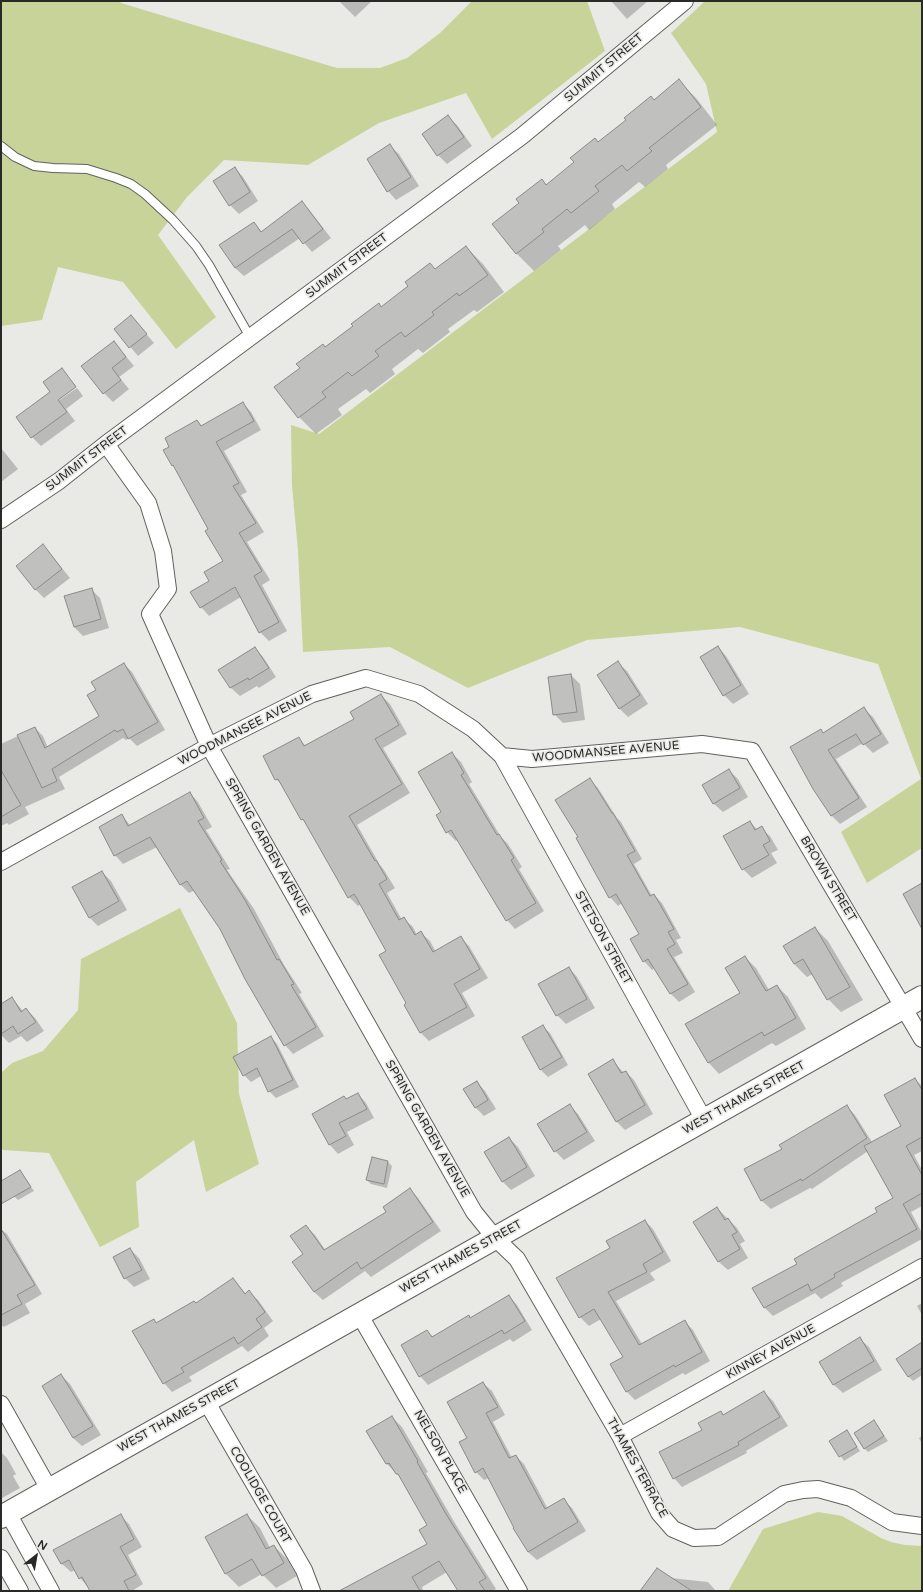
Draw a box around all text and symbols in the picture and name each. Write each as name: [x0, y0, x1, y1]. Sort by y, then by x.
street label: SUMMIT STREET: [561, 31, 647, 105]
street label: SUMMIT STREET: [303, 230, 391, 302]
street label: SUMMIT STREET: [43, 423, 131, 495]
street label: WOODMANSEE AVENUE: [176, 689, 314, 769]
street label: WOODMANSEE AVENUE: [532, 738, 680, 766]
street label: SPRING GARDEN AVENUE: [222, 776, 312, 918]
street label: BROWN STREET: [797, 834, 859, 924]
street label: STETSON STREET: [571, 889, 635, 987]
street label: SPRING GARDEN AVENUE: [382, 1058, 472, 1200]
street label: WEST THAMES STREET: [680, 1058, 808, 1138]
street label: WEST THAMES STREET: [397, 1217, 525, 1297]
street label: KINNEY AVENUE: [724, 1321, 818, 1383]
street label: WEST THAMES STREET: [115, 1376, 243, 1456]
street label: NELSON PLACE: [410, 1408, 470, 1496]
street label: THAMES TERRACE: [604, 1416, 670, 1520]
street label: COOLIDGE COURT: [226, 1444, 294, 1546]
north arrow: [16, 1536, 56, 1576]
text: N: [35, 1537, 50, 1553]

